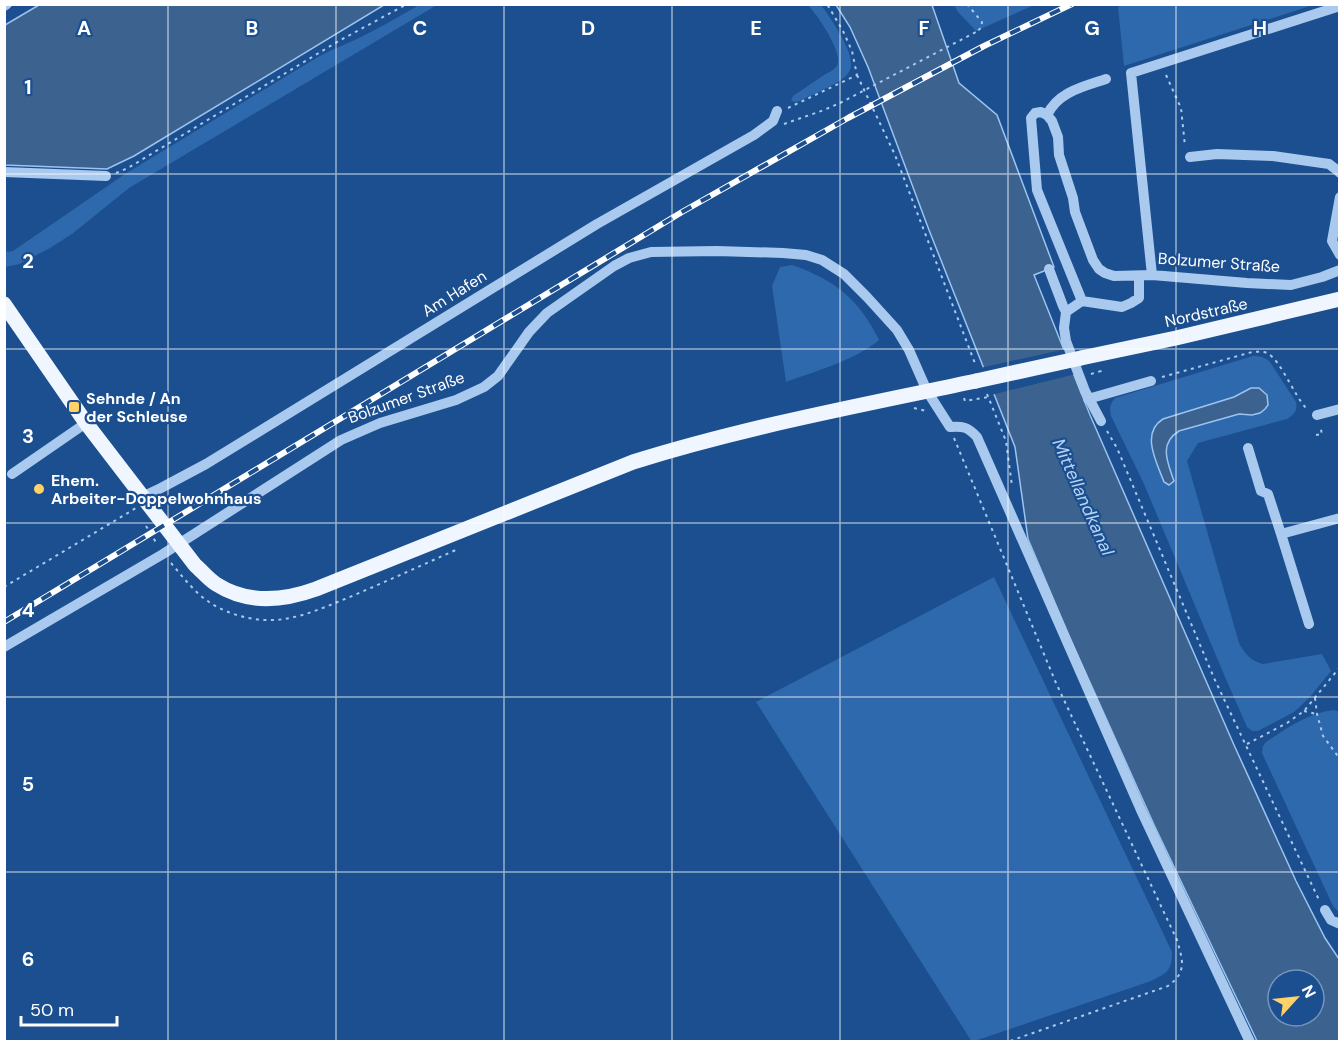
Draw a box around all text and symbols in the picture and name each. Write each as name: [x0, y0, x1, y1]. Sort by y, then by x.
text: A: [77, 15, 91, 41]
text: B: [246, 15, 258, 41]
text: C: [413, 15, 427, 41]
text: D: [581, 15, 595, 41]
text: E: [750, 15, 762, 41]
text: F: [918, 15, 930, 41]
text: G: [1084, 15, 1100, 41]
text: H: [1253, 15, 1267, 41]
text: 1: [24, 74, 32, 100]
text: 2: [22, 248, 34, 274]
street label: Bolzumer Straße: [1157, 248, 1281, 277]
street label: Am Hafen: [418, 265, 490, 321]
street label: Nordstraße: [1163, 293, 1250, 332]
street label: Bolzumer Straße: [345, 367, 467, 428]
place label: Sehnde / An der Schleuse: [86, 388, 188, 427]
marker: Sehnde / An der Schleuse: [67, 400, 81, 414]
text: 3: [22, 423, 34, 449]
water label: Mittellandkanal: [1046, 435, 1120, 560]
place label: Ehem. Arbeiter-Doppelwohnhaus: [51, 470, 261, 509]
marker: Ehem. Arbeiter-Doppelwohnhaus: [32, 482, 46, 496]
text: 4: [22, 597, 35, 623]
text: 5: [22, 771, 34, 797]
text: 6: [22, 946, 34, 972]
north arrow: [1266, 968, 1326, 1028]
text: N: [1297, 981, 1321, 1001]
scale bar: [21, 989, 117, 1027]
text: 50 m: [30, 998, 74, 1022]

